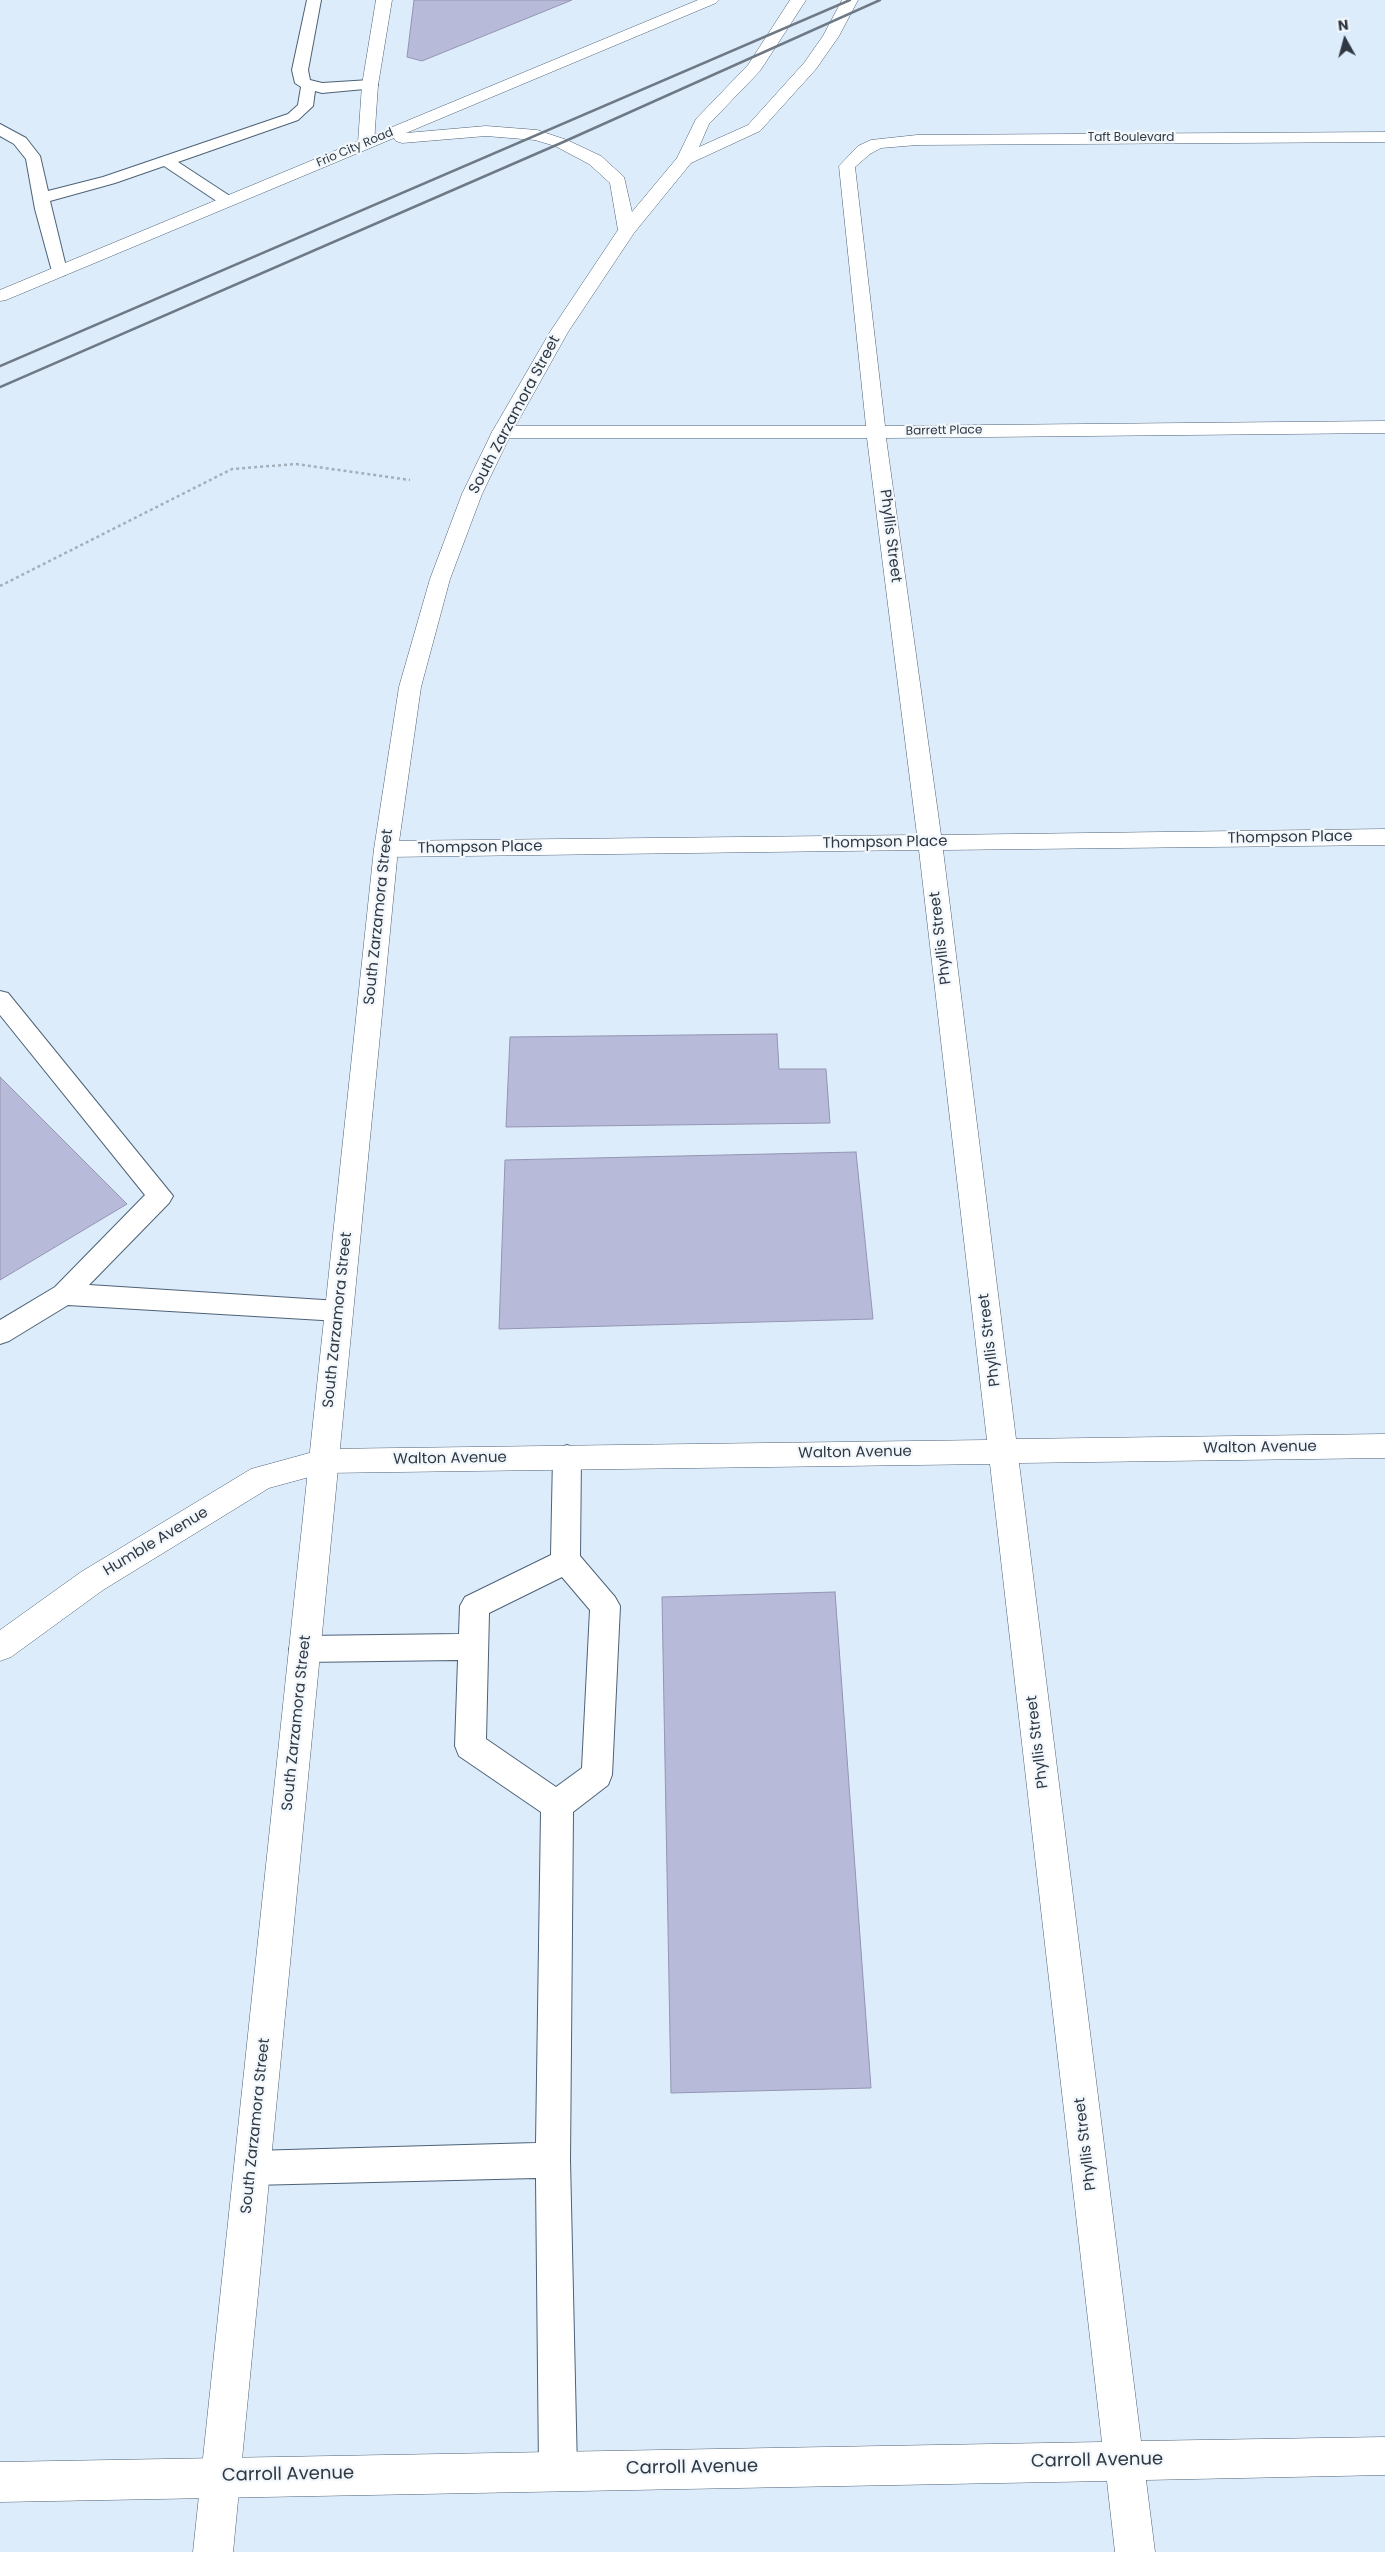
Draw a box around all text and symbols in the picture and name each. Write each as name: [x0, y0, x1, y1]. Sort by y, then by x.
north arrow: [1320, 15, 1370, 65]
text: N: [1337, 15, 1350, 36]
street label: Frio City Road: [314, 125, 396, 171]
street label: Taft Boulevard: [1088, 131, 1174, 145]
street label: South Zarzamora Street: [466, 333, 564, 497]
street label: Barrett Place: [906, 423, 982, 439]
street label: Phyllis Street: [875, 488, 905, 584]
street label: South Zarzamora Street: [361, 828, 397, 1006]
street label: Thompson Place: [1227, 828, 1353, 848]
street label: Thompson Place: [822, 833, 948, 853]
street label: Thompson Place: [417, 838, 543, 858]
street label: Phyllis Street: [926, 890, 956, 986]
street label: South Zarzamora Street: [320, 1231, 356, 1409]
street label: Phyllis Street: [975, 1292, 1005, 1388]
street label: Walton Avenue: [1203, 1438, 1317, 1458]
street label: Walton Avenue: [798, 1443, 912, 1463]
street label: Walton Avenue: [393, 1449, 507, 1469]
street label: Humble Avenue: [100, 1504, 212, 1580]
street label: South Zarzamora Street: [279, 1634, 315, 1812]
street label: Phyllis Street: [1023, 1694, 1053, 1790]
street label: South Zarzamora Street: [238, 2037, 274, 2215]
street label: Phyllis Street: [1071, 2096, 1101, 2192]
street label: Carroll Avenue: [1031, 2449, 1163, 2473]
street label: Carroll Avenue: [626, 2456, 758, 2480]
street label: Carroll Avenue: [222, 2463, 354, 2487]

